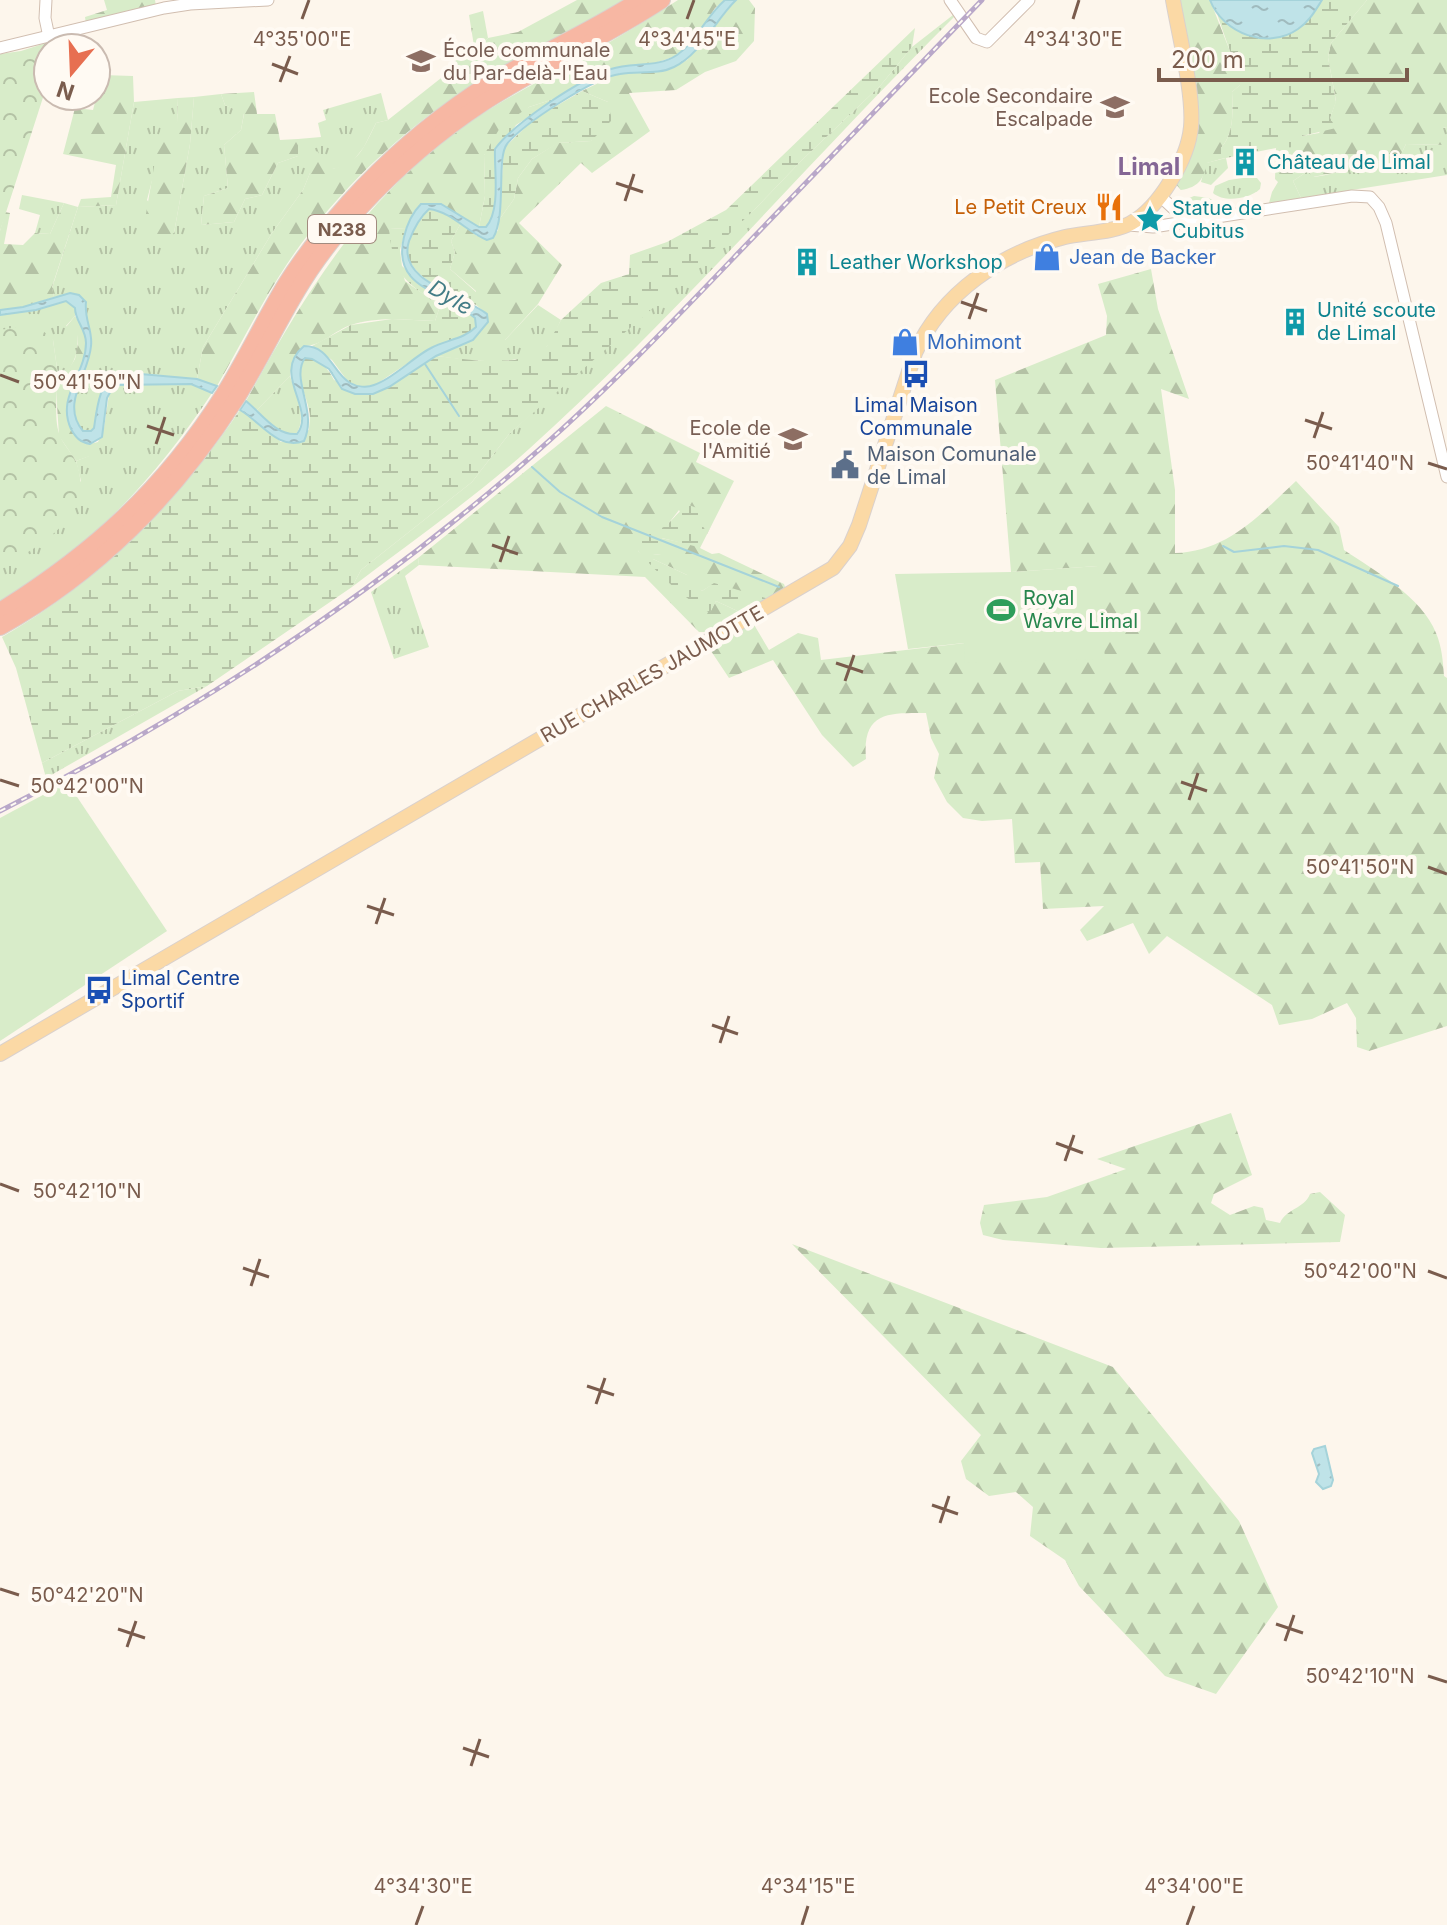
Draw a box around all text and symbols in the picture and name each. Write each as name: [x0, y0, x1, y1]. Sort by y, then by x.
text: 4°35'00"E: [253, 27, 351, 51]
text: 4°34'45"E: [638, 27, 736, 51]
text: 4°34'30"E: [1023, 27, 1123, 51]
north arrow: [32, 32, 112, 112]
scale bar: [1159, 32, 1407, 82]
place label: École communale du Par-delà-l'Eau: [443, 37, 610, 85]
text: 200 m: [1171, 45, 1244, 74]
school or university icon: École communale du Par-delà-l'Eau: [406, 46, 436, 76]
text: N: [53, 76, 78, 106]
place label: Ecole Secondaire Escalpade: [929, 84, 1093, 131]
school or university icon: Ecole Secondaire Escalpade: [1100, 92, 1130, 122]
building icon: Château de Limal: [1230, 147, 1260, 177]
place label: Château de Limal: [1267, 150, 1431, 174]
district label: Limal: [1118, 152, 1180, 181]
restaurant icon: Le Petit Creux: [1094, 192, 1124, 222]
place label: Le Petit Creux: [954, 195, 1087, 219]
place label: Statue de Cubitus: [1172, 196, 1262, 243]
place icon: Statue de Cubitus: [1135, 204, 1165, 234]
road number: N238: [308, 215, 376, 243]
shop icon: Jean de Backer: [1032, 242, 1062, 272]
place label: Jean de Backer: [1069, 245, 1216, 269]
building icon: Leather Workshop: [792, 247, 822, 277]
place label: Leather Workshop: [829, 250, 1003, 274]
water label: Dyle: [424, 274, 478, 320]
place label: Unité scoute de Limal: [1317, 298, 1436, 345]
building icon: Unité scoute de Limal: [1280, 307, 1310, 337]
shop icon: Mohimont: [890, 327, 920, 357]
place label: Mohimont: [927, 330, 1022, 354]
bus stop icon: Limal Maison Communale: [901, 359, 931, 389]
text: 50°41'50"N: [33, 370, 141, 394]
place label: Limal Maison Communale: [854, 393, 978, 440]
place label: Ecole de l'Amitié: [690, 416, 771, 463]
school or university icon: Ecole de l'Amitié: [778, 424, 808, 454]
place label: Maison Comunale de Limal: [867, 442, 1037, 489]
public building icon: Maison Comunale de Limal: [830, 450, 860, 480]
text: 50°41'40"N: [1306, 451, 1414, 475]
place label: Royal Wavre Limal: [1023, 586, 1138, 633]
sports icon: Royal Wavre Limal: [986, 595, 1016, 625]
street label: RUE CHARLES JAUMOTTE: [536, 600, 768, 748]
text: 50°42'00"N: [30, 774, 144, 798]
text: 50°41'50"N: [1306, 855, 1414, 879]
place label: Limal Centre Sportif: [121, 966, 240, 1013]
bus stop icon: Limal Centre Sportif: [84, 975, 114, 1005]
text: 50°42'10"N: [32, 1179, 142, 1203]
text: 50°42'00"N: [1303, 1259, 1417, 1283]
text: 50°42'20"N: [30, 1583, 144, 1607]
text: 50°42'10"N: [1305, 1664, 1415, 1688]
text: 4°34'30"E: [373, 1874, 473, 1898]
text: 4°34'15"E: [761, 1874, 855, 1898]
text: 4°34'00"E: [1144, 1874, 1244, 1898]

